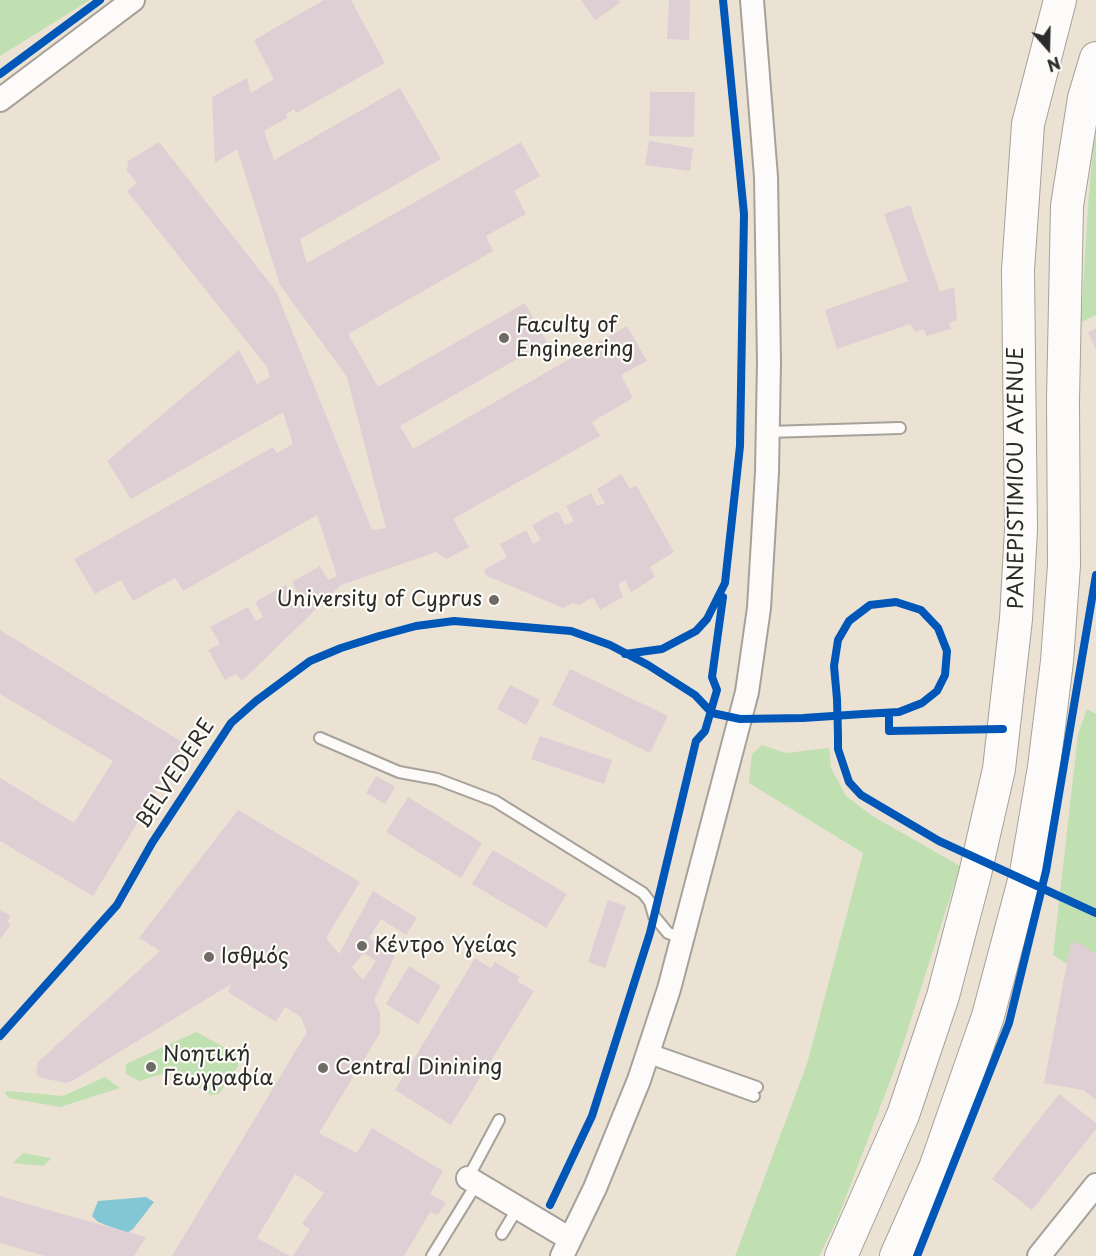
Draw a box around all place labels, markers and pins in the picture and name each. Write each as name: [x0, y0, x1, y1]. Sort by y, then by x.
place label: Faculty of Engineering: [516, 313, 634, 363]
marker: Faculty of Engineering: [497, 331, 511, 345]
place label: University of Cyprus: [277, 587, 482, 613]
marker: University of Cyprus: [487, 593, 501, 607]
place label: Κέντρο Υγείας: [374, 933, 517, 959]
marker: Κέντρο Υγείας: [355, 939, 369, 953]
place label: Ισθμός: [221, 944, 289, 970]
marker: Ισθμός: [202, 950, 216, 964]
place label: Νοητική Γεωγραφία: [163, 1042, 273, 1092]
place label: Central Dinining: [335, 1055, 502, 1081]
marker: Νοητική Γεωγραφία: [144, 1060, 158, 1074]
marker: Central Dinining: [316, 1061, 330, 1075]

